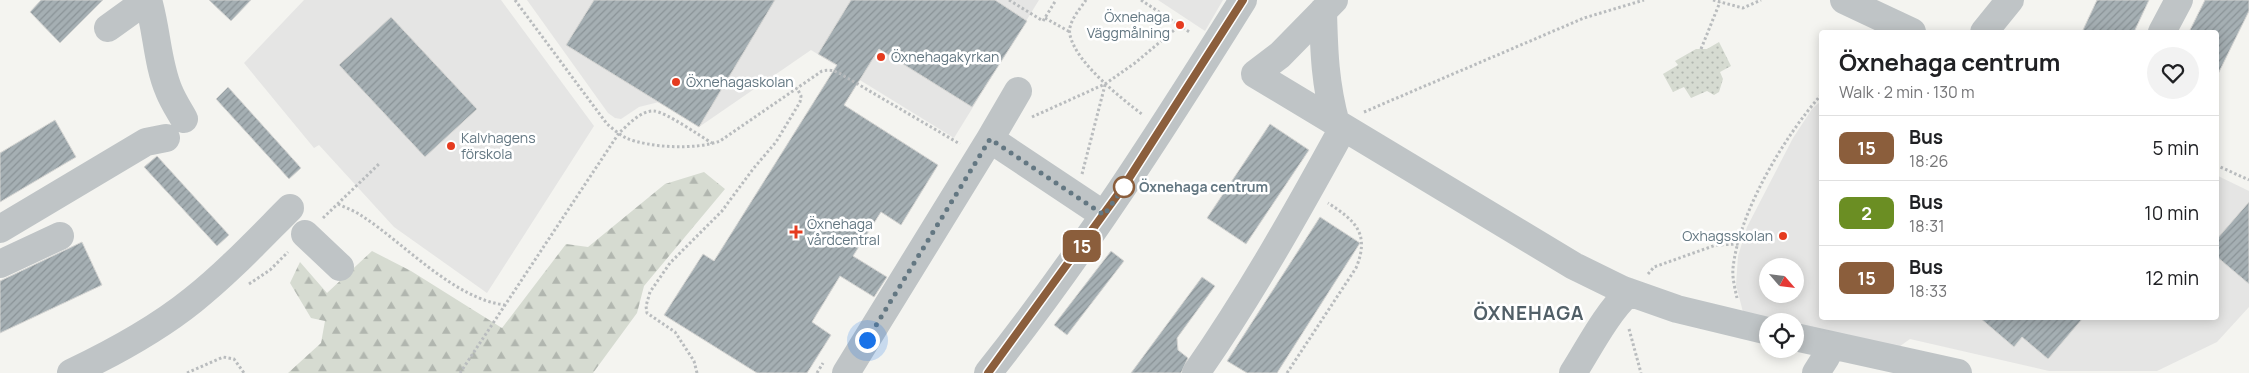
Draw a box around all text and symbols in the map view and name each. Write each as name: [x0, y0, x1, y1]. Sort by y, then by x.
place label: Öxnehaga Väggmålning: [1087, 7, 1170, 42]
marker: Öxnehaga Väggmålning: [1174, 19, 1186, 31]
text: Öxnehaga centrum: [1839, 45, 2060, 78]
place label: Öxnehagakyrkan: [891, 47, 999, 66]
button: heart: [2147, 47, 2199, 99]
marker: Öxnehagakyrkan: [875, 51, 887, 63]
place label: Öxnehagaskolan: [686, 72, 794, 91]
marker: Öxnehagaskolan: [670, 76, 682, 88]
text: Walk · 2 min · 130 m: [1839, 81, 1975, 103]
text: Bus: [1909, 124, 1943, 150]
place label: Kalvhagens förskola: [461, 128, 536, 163]
text: 5 min: [2152, 135, 2199, 161]
text: 15: [1857, 136, 1876, 160]
marker: Kalvhagens förskola: [445, 140, 457, 152]
text: 18:26: [1909, 150, 1948, 172]
marker: Öxnehaga centrum: [1113, 176, 1135, 198]
place label: Öxnehaga centrum: [1139, 177, 1268, 196]
text: Bus: [1909, 189, 1943, 215]
text: 10 min: [2144, 200, 2199, 226]
text: 2: [1861, 201, 1872, 225]
place label: Öxnehaga vårdcentral: [807, 214, 880, 249]
text: 18:31: [1909, 215, 1944, 237]
marker: Öxnehaga vårdcentral: [789, 225, 803, 239]
place label: Oxhagsskolan: [1682, 226, 1773, 245]
line badge: 15: [1060, 230, 1104, 262]
marker: Oxhagsskolan: [1777, 230, 1789, 242]
text: 15: [1073, 234, 1091, 258]
text: Bus: [1909, 254, 1943, 280]
north arrow: [1759, 258, 1804, 302]
map controls: [1759, 258, 1804, 358]
text: 12 min: [2145, 265, 2199, 291]
text: 15: [1857, 266, 1876, 290]
text: 18:33: [1909, 280, 1947, 302]
district label: ÖXNEHAGA: [1474, 300, 1584, 326]
button: locate: [1759, 313, 1804, 358]
your location: [855, 328, 880, 353]

